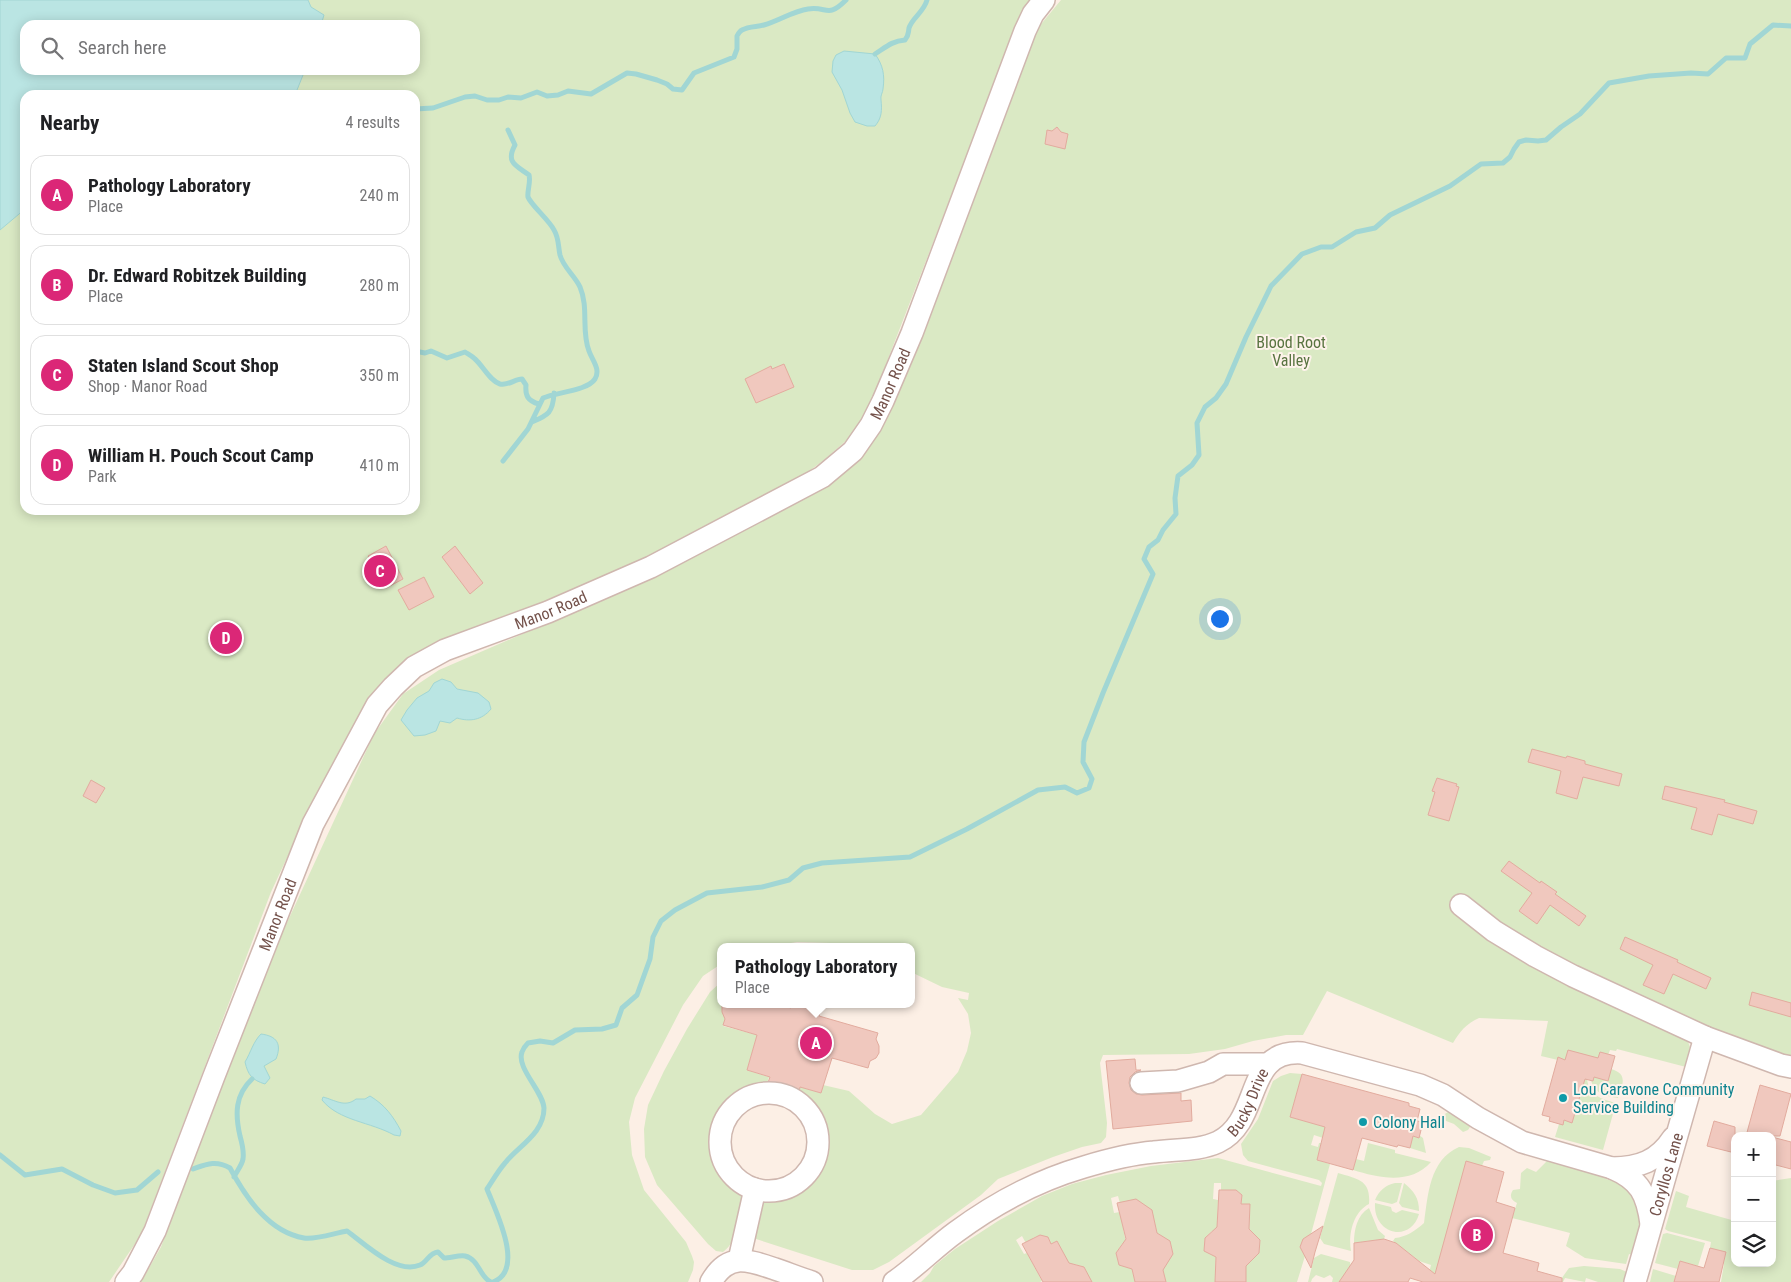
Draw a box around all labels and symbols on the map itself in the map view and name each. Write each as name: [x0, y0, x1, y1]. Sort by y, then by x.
park label: Blood Root Valley: [1256, 333, 1326, 370]
street label: Manor Road: [866, 345, 914, 423]
pin: C: [364, 552, 396, 590]
street label: Manor Road: [512, 587, 590, 633]
your location: [1207, 606, 1233, 632]
pin: D: [210, 619, 242, 657]
street label: Manor Road: [255, 876, 300, 954]
pin: A: [800, 1024, 832, 1062]
street label: Bucky Drive: [1223, 1064, 1272, 1140]
place label: Lou Caravone Community Service Building: [1573, 1080, 1735, 1117]
marker: Lou Caravone Community Service Building: [1557, 1092, 1569, 1104]
place label: Colony Hall: [1373, 1113, 1445, 1132]
marker: Colony Hall: [1357, 1116, 1369, 1128]
street label: Coryllos Lane: [1645, 1131, 1687, 1218]
pin: B: [1461, 1216, 1493, 1254]

